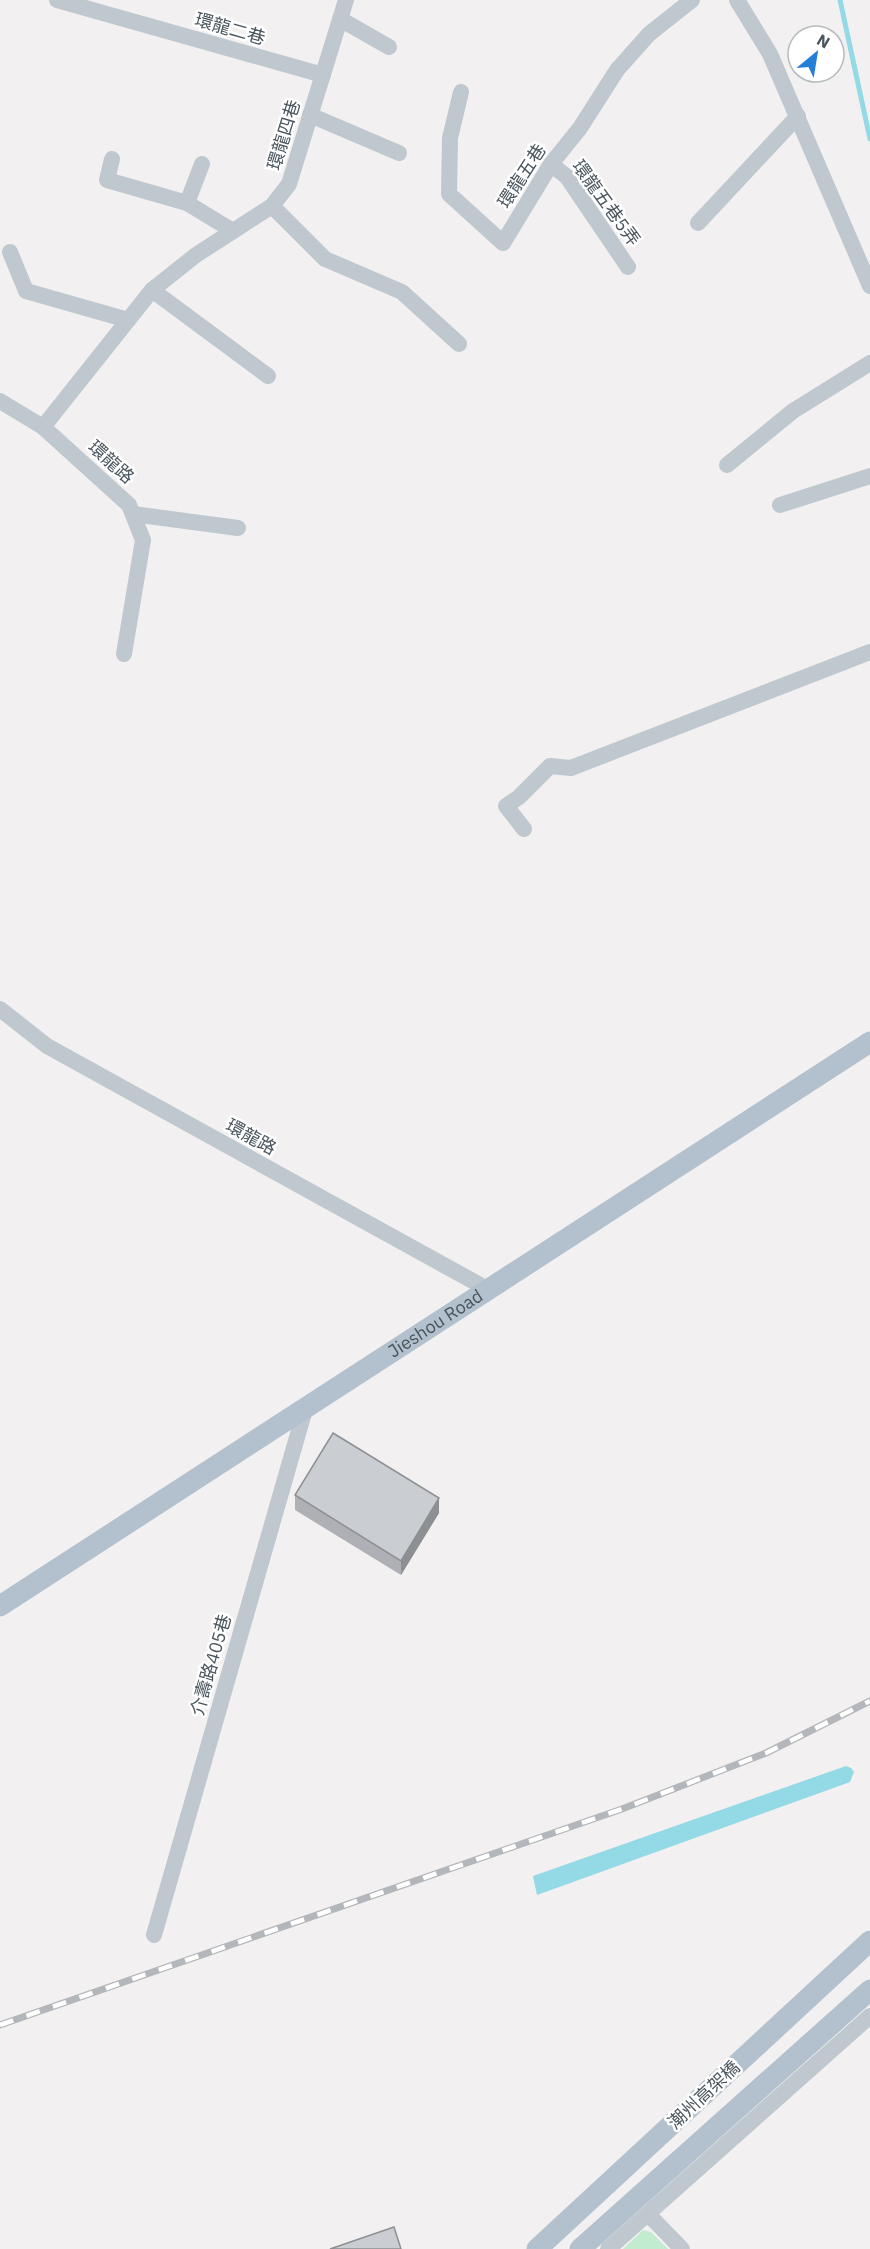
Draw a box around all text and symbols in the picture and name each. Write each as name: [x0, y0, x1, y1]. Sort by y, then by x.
street label: 環龍二巷: [192, 8, 268, 49]
north arrow: [786, 24, 846, 84]
text: N: [813, 29, 834, 53]
street label: 環龍四巷: [262, 97, 305, 173]
street label: 環龍五巷: [492, 139, 551, 212]
street label: 環龍五巷5弄: [567, 155, 645, 250]
street label: 環龍路: [84, 435, 139, 488]
street label: 環龍路: [222, 1113, 280, 1160]
street label: Jieshou Road: [383, 1284, 487, 1362]
street label: 介壽路405巷: [185, 1612, 236, 1718]
street label: 潮州高架橋: [663, 2056, 744, 2134]

